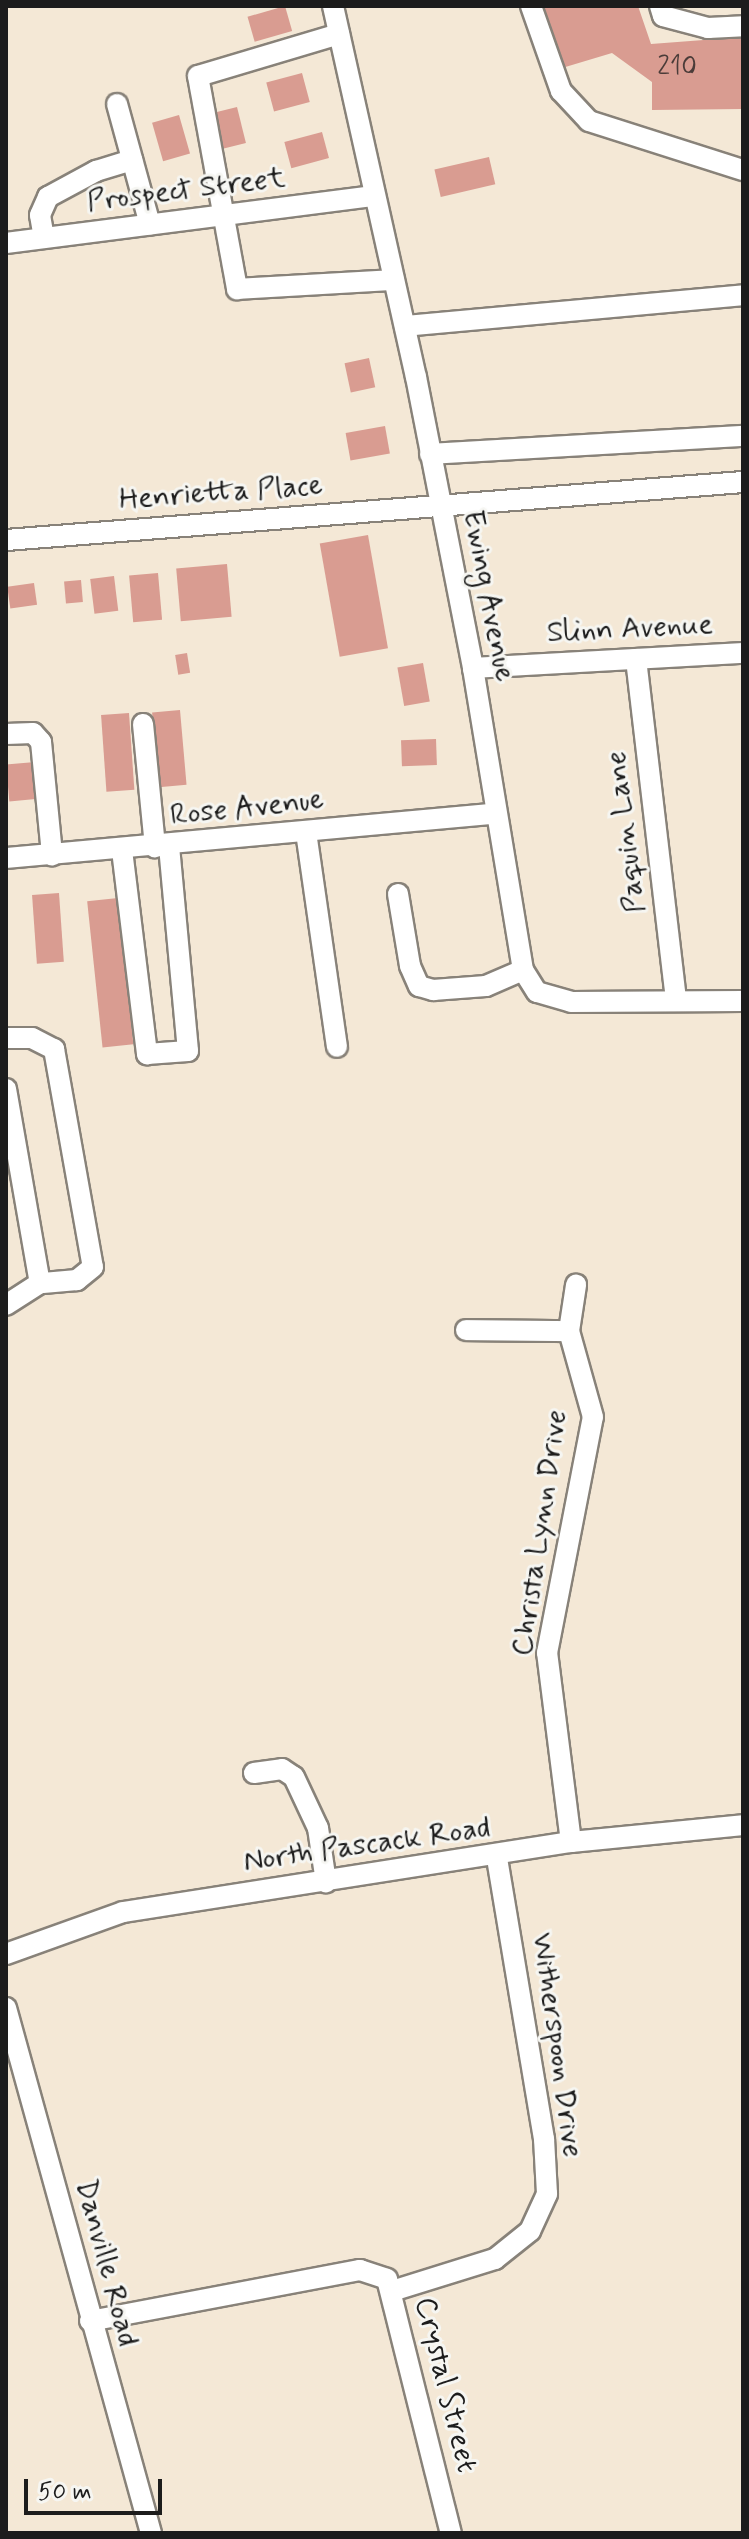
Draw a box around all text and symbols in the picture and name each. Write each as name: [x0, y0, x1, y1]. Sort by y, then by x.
house number: 210: [657, 52, 697, 84]
street label: Prospect Street: [85, 160, 287, 220]
street label: Henrietta Place: [118, 468, 324, 518]
street label: Ewing Avenue: [453, 505, 523, 687]
street label: Slinn Avenue: [545, 607, 715, 651]
street label: Paquin Lane: [598, 749, 654, 915]
street label: Rose Avenue: [166, 782, 328, 834]
street label: Christa Lynn Drive: [505, 1409, 575, 1657]
street label: North Pascack Road: [242, 1810, 492, 1880]
street label: Witherspoon Drive: [524, 1932, 590, 2158]
street label: Danville Road: [67, 2176, 145, 2350]
street label: Crystal Street: [405, 2291, 485, 2479]
scale bar: [28, 2463, 166, 2513]
text: 50 m: [38, 2477, 92, 2508]

